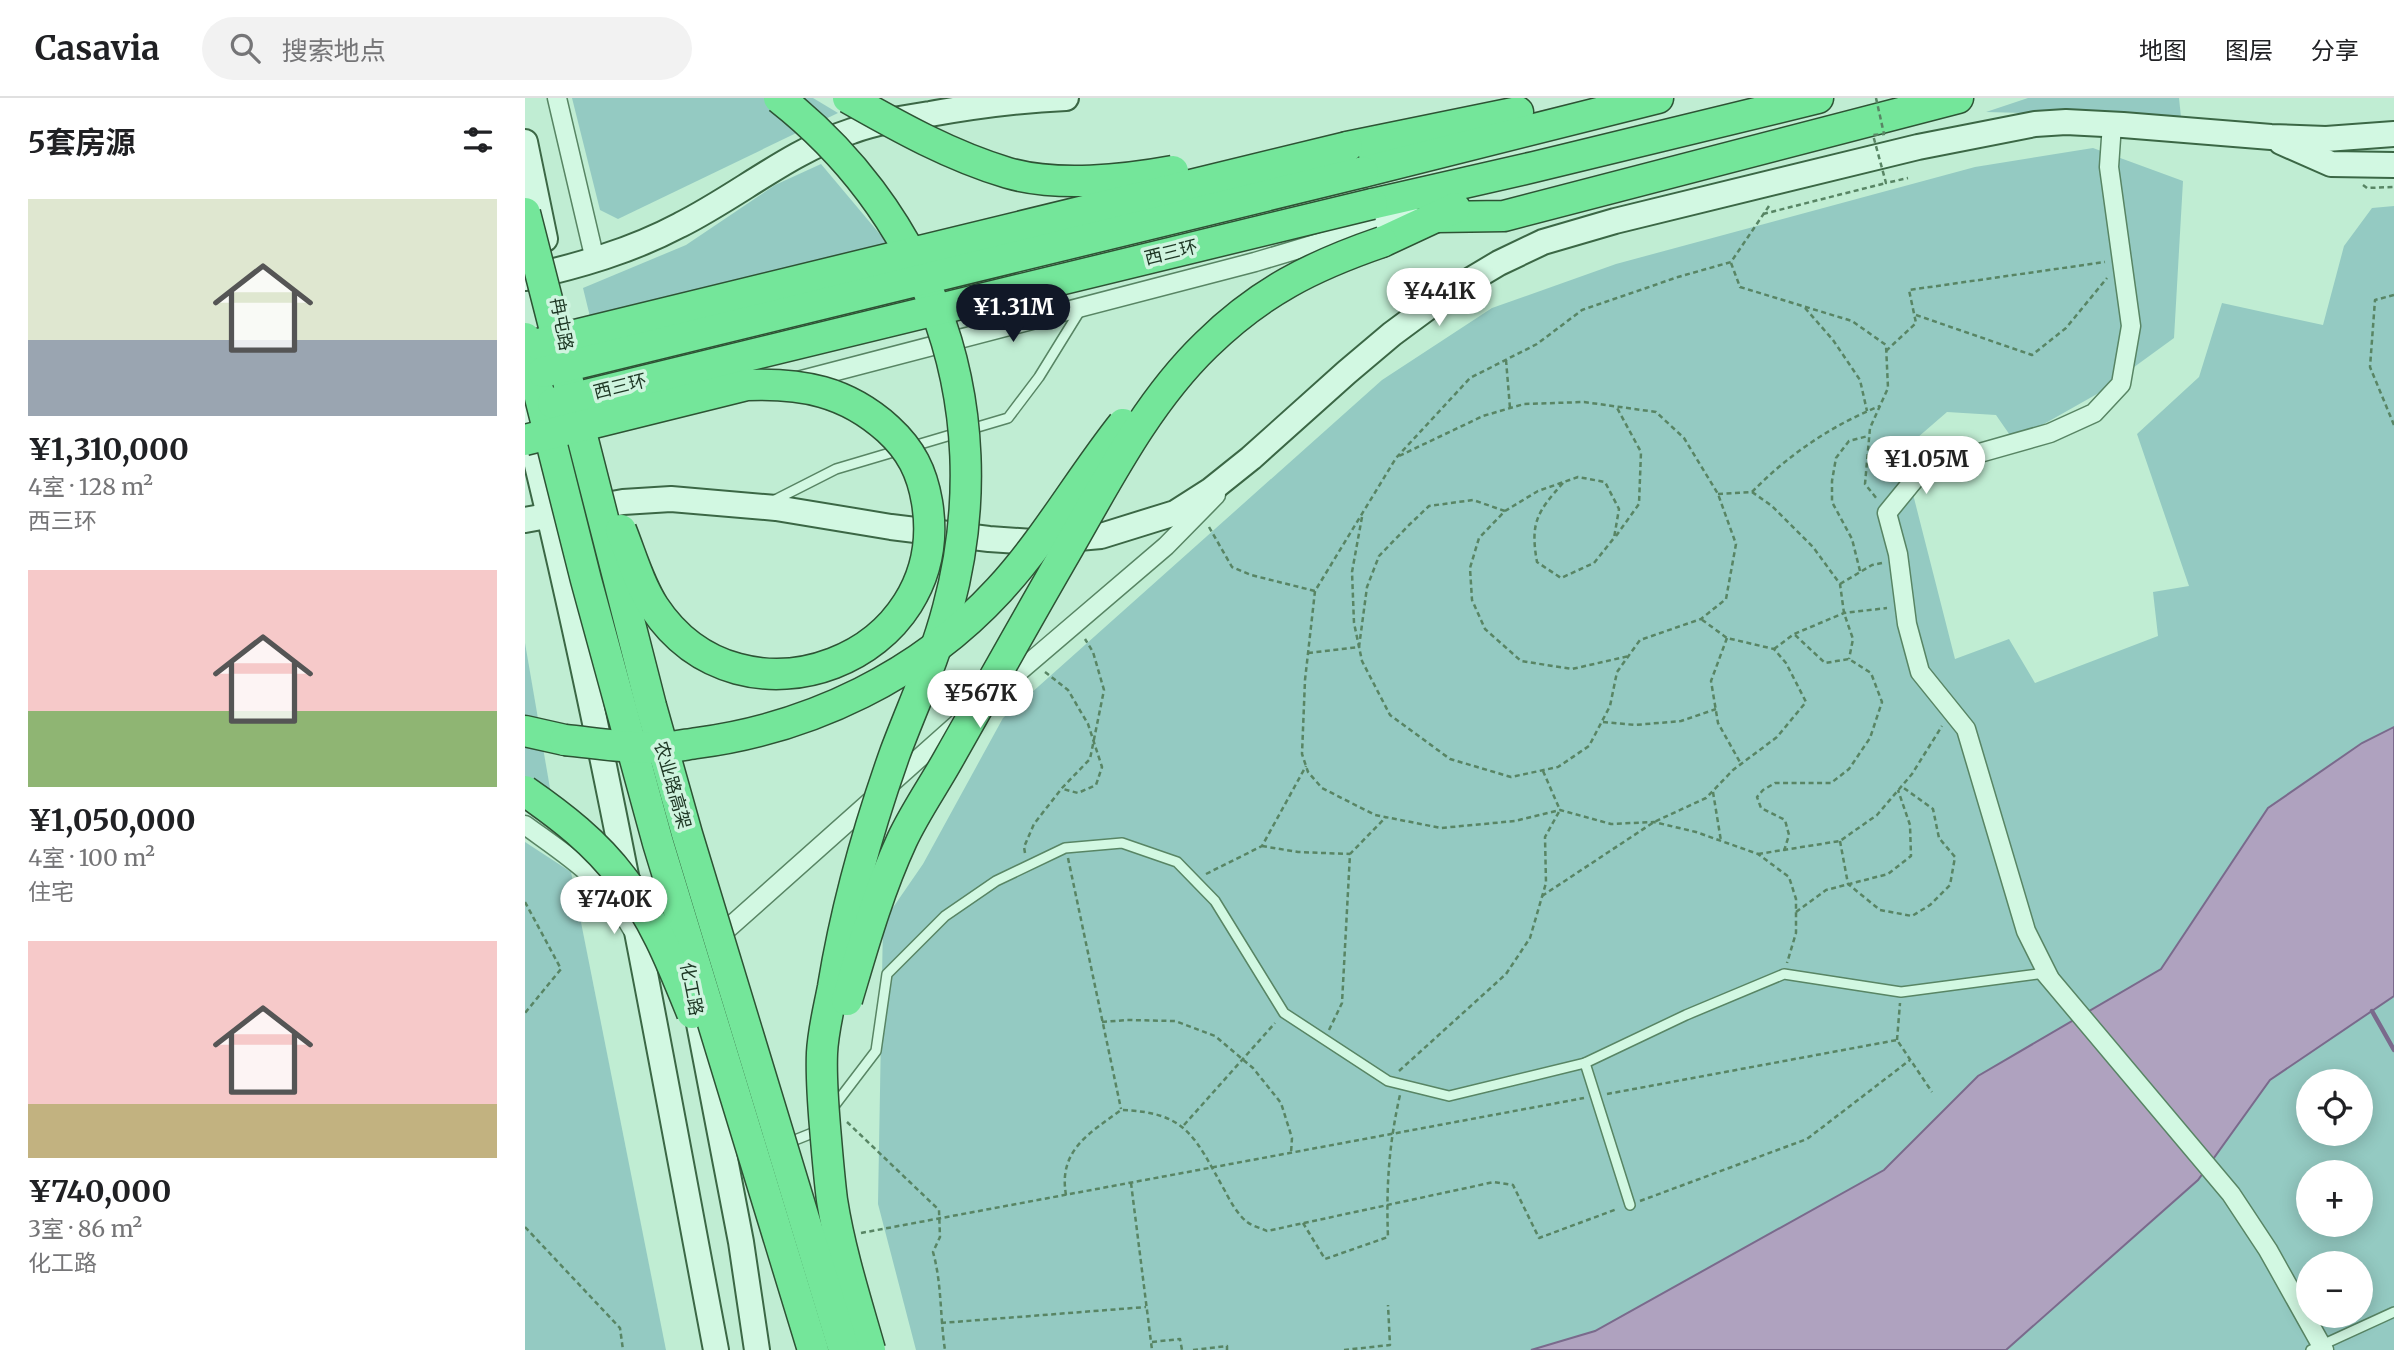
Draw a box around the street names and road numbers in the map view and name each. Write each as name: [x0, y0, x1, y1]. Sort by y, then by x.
street label: 西三环: [1142, 234, 1200, 270]
street label: 冉屯路: [546, 295, 578, 353]
street label: 西三环: [591, 368, 649, 404]
street label: 农业路高架: [650, 739, 696, 831]
street label: 化工路: [676, 960, 708, 1018]

